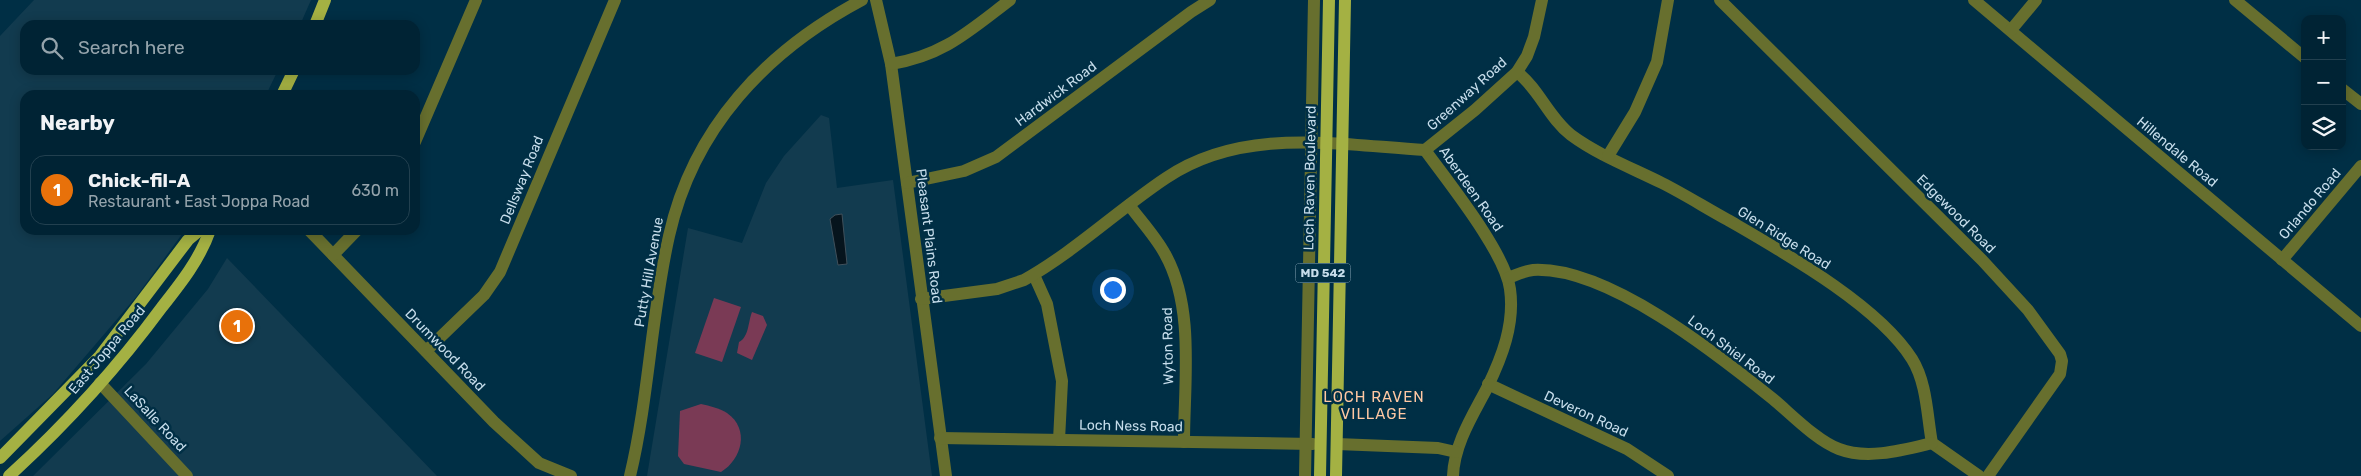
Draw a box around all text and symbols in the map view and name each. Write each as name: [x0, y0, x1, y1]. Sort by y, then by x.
map controls: [2301, 15, 2346, 150]
button: +: [2301, 15, 2346, 60]
search box: [20, 20, 420, 75]
icon: search: [38, 34, 66, 62]
text: Search here: [78, 36, 185, 59]
street label: Greenway Road: [1424, 54, 1510, 134]
street label: Hardwick Road: [1012, 58, 1100, 130]
button: −: [2301, 60, 2346, 105]
street label: Loch Raven Boulevard: [1300, 105, 1320, 251]
button: layers: [2301, 105, 2346, 150]
text: Nearby: [40, 110, 115, 135]
street label: Hillendale Road: [2133, 113, 2221, 191]
street label: Dellsway Road: [497, 133, 547, 227]
street label: Aberdeen Road: [1435, 143, 1507, 235]
street label: Orlando Road: [2275, 165, 2345, 243]
street label: Pleasant Plains Road: [912, 168, 946, 304]
text: Chick-fil-A: [88, 169, 190, 192]
street label: Edgewood Road: [1913, 171, 1999, 257]
text: 1: [53, 181, 61, 200]
text: 630 m: [351, 181, 399, 200]
text: Restaurant · East Joppa Road: [88, 192, 310, 211]
street label: Glen Ridge Road: [1734, 203, 1834, 273]
street label: Putty Hill Avenue: [631, 215, 667, 328]
road number: MD 542: [1296, 264, 1350, 282]
your location: [1100, 277, 1126, 303]
street label: East Joppa Road: [65, 302, 149, 398]
street label: Drumwood Road: [401, 305, 489, 395]
pin: 1: [221, 307, 253, 345]
street label: Wyton Road: [1159, 307, 1177, 385]
street label: Loch Shiel Road: [1684, 312, 1778, 388]
street label: LaSalle Road: [120, 383, 190, 455]
street label: Deveron Road: [1541, 387, 1631, 441]
district label: LOCH RAVEN VILLAGE: [1323, 388, 1425, 423]
street label: Loch Ness Road: [1079, 417, 1183, 435]

